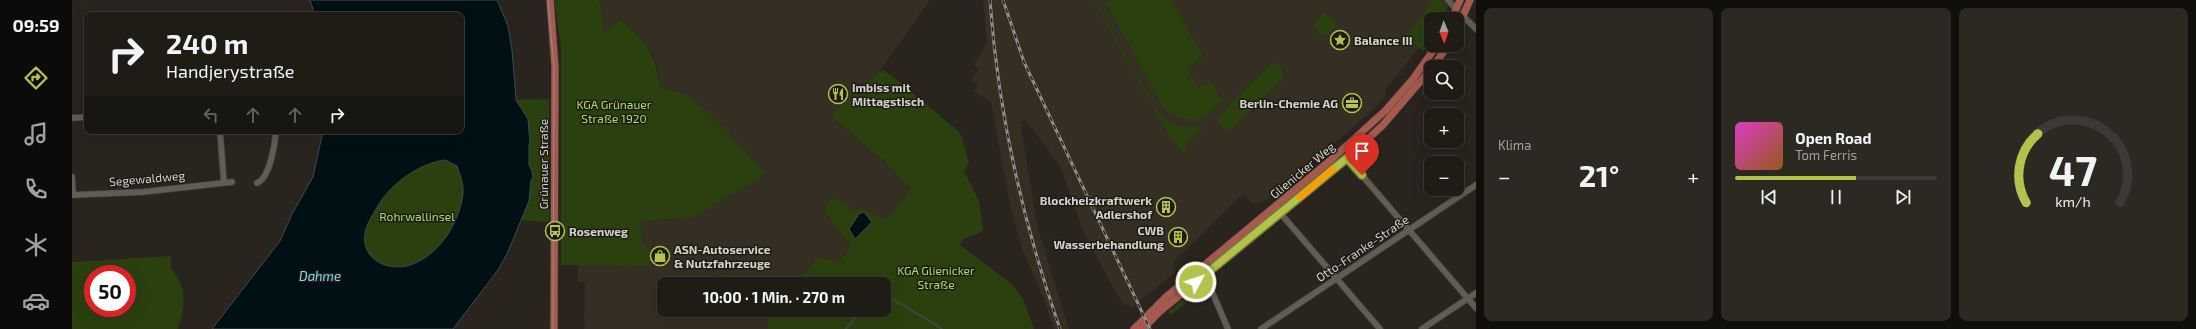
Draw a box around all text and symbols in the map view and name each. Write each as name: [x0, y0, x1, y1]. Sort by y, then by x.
north arrow: [1424, 12, 1464, 52]
map controls: [1424, 12, 1464, 196]
text: 09:59: [12, 14, 60, 36]
text: 240 m: [166, 26, 249, 60]
icon: right: [100, 28, 152, 80]
place icon: Balance III: [1329, 29, 1351, 51]
place label: Balance III: [1354, 33, 1412, 47]
text: Handjerystraße: [166, 60, 295, 82]
button: search: [1424, 60, 1464, 100]
icon: directions: [22, 64, 50, 92]
place label: Imbiss mit Mittagstisch: [852, 80, 924, 108]
restaurant icon: Imbiss mit Mittagstisch: [827, 83, 849, 105]
office icon: Berlin-Chemie AG: [1341, 92, 1363, 114]
place label: Berlin-Chemie AG: [1239, 96, 1338, 110]
park label: KGA Grünauer Straße 1920: [576, 97, 652, 125]
icon: left: [200, 104, 222, 126]
icon: ahead: [242, 104, 264, 126]
icon: ahead: [284, 104, 306, 126]
icon: right: [326, 104, 348, 126]
button: +: [1424, 108, 1464, 148]
street label: Grünauer Straße: [536, 119, 550, 209]
icon: music: [22, 120, 50, 148]
text: Open Road: [1795, 129, 1871, 147]
pin: [1345, 134, 1379, 175]
text: Klima: [1498, 137, 1531, 153]
street label: Glienicker Weg: [1267, 139, 1337, 201]
icon: arrive: [1351, 140, 1373, 162]
text: 47: [2049, 143, 2098, 193]
text: Tom Ferris: [1795, 147, 1857, 163]
button: −: [1424, 156, 1464, 196]
text: 21°: [1579, 157, 1619, 193]
text: −: [1498, 163, 1511, 189]
text: +: [1687, 163, 1699, 189]
street label: Segewaldweg: [108, 168, 186, 188]
icon: phone: [22, 175, 50, 203]
icon: previous: [1758, 186, 1780, 208]
icon: pause: [1825, 186, 1847, 208]
icon: next: [1892, 186, 1914, 208]
text: km/h: [2056, 192, 2091, 209]
place label: Blockheizkraftwerk Adlershof: [1040, 193, 1153, 221]
building icon: Blockheizkraftwerk Adlershof: [1155, 196, 1177, 218]
park label: Rohrwallinsel: [379, 209, 455, 223]
street label: Otto-Franke-Straße: [1313, 212, 1411, 284]
bus stop icon: Rosenweg: [544, 220, 566, 242]
place label: CWB Wasserbehandlung: [1053, 223, 1164, 251]
place label: Rosenweg: [569, 224, 628, 238]
building icon: CWB Wasserbehandlung: [1167, 226, 1189, 248]
icon: climate: [22, 231, 50, 259]
place label: ASN-Autoservice & Nutzfahrzeuge: [674, 242, 771, 270]
shop icon: ASN-Autoservice & Nutzfahrzeuge: [649, 245, 671, 267]
position arrow: [1175, 261, 1217, 303]
park label: KGA Glienicker Straße: [897, 263, 975, 291]
speed limit sign: 50: [84, 265, 136, 317]
water label: Dahme: [299, 268, 341, 284]
icon: car: [22, 287, 50, 315]
text: 10:00 · 1 Min. · 270 m: [703, 288, 845, 306]

